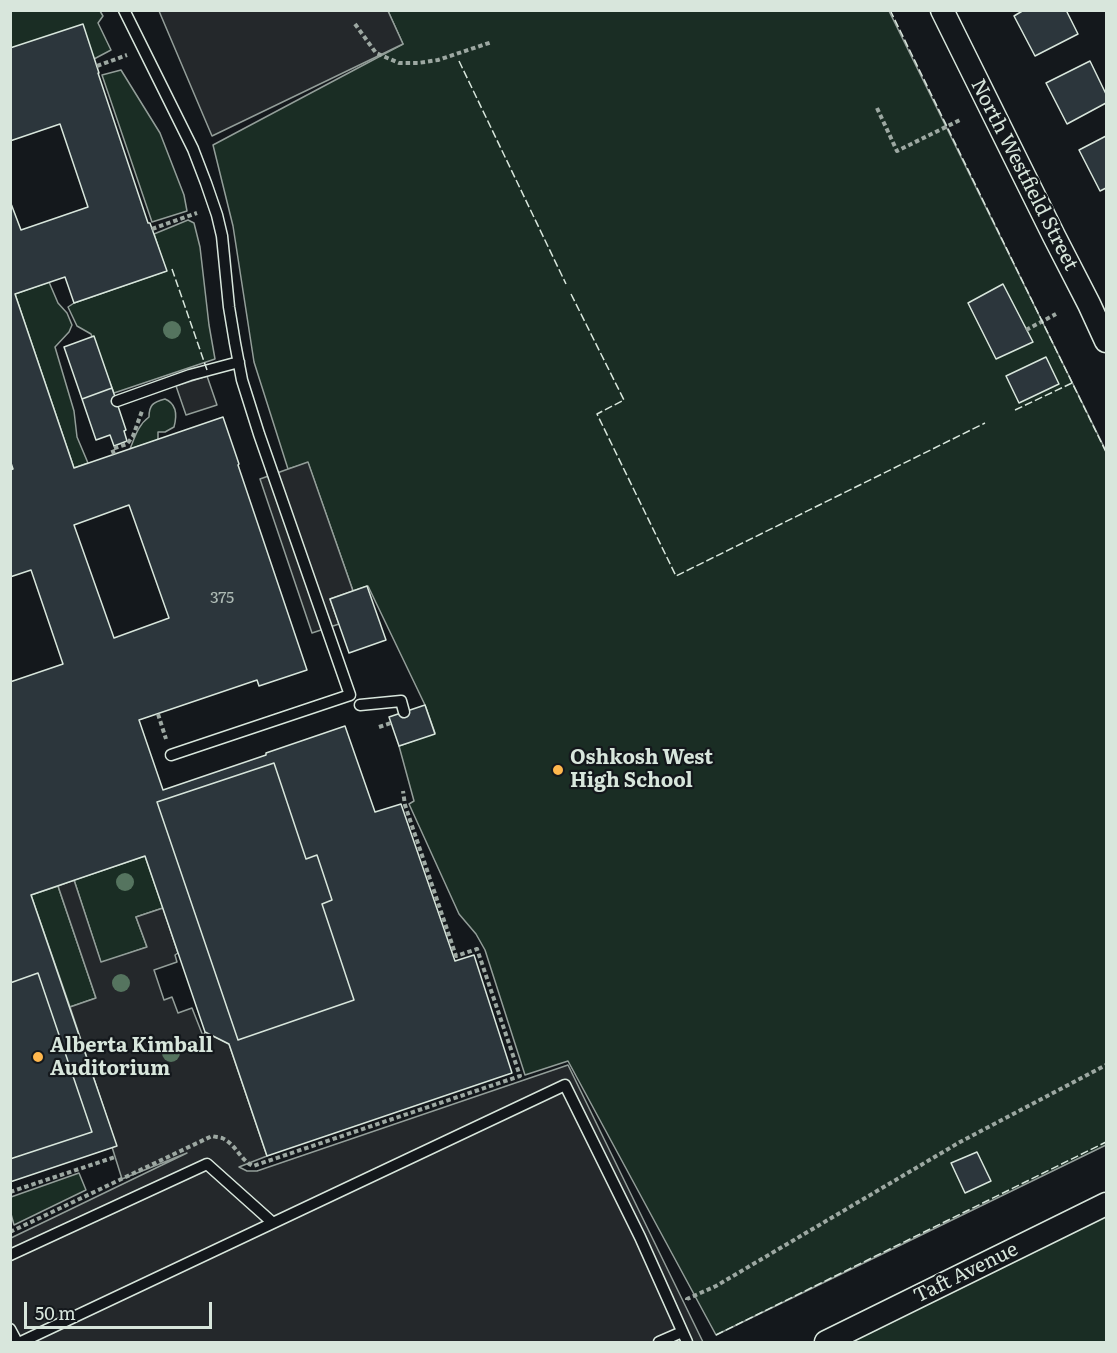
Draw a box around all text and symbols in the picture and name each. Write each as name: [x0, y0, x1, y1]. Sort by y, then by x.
street label: North Westfield Street: [965, 75, 1083, 275]
house number: 375: [210, 588, 234, 608]
place label: Oshkosh West High School: [570, 746, 713, 793]
marker: Oshkosh West High School: [551, 763, 565, 777]
place label: Alberta Kimball Auditorium: [50, 1034, 213, 1081]
marker: Alberta Kimball Auditorium: [31, 1050, 45, 1064]
street label: Taft Avenue: [910, 1237, 1022, 1309]
scale bar: [27, 1290, 214, 1328]
text: 50 m: [35, 1299, 76, 1326]

